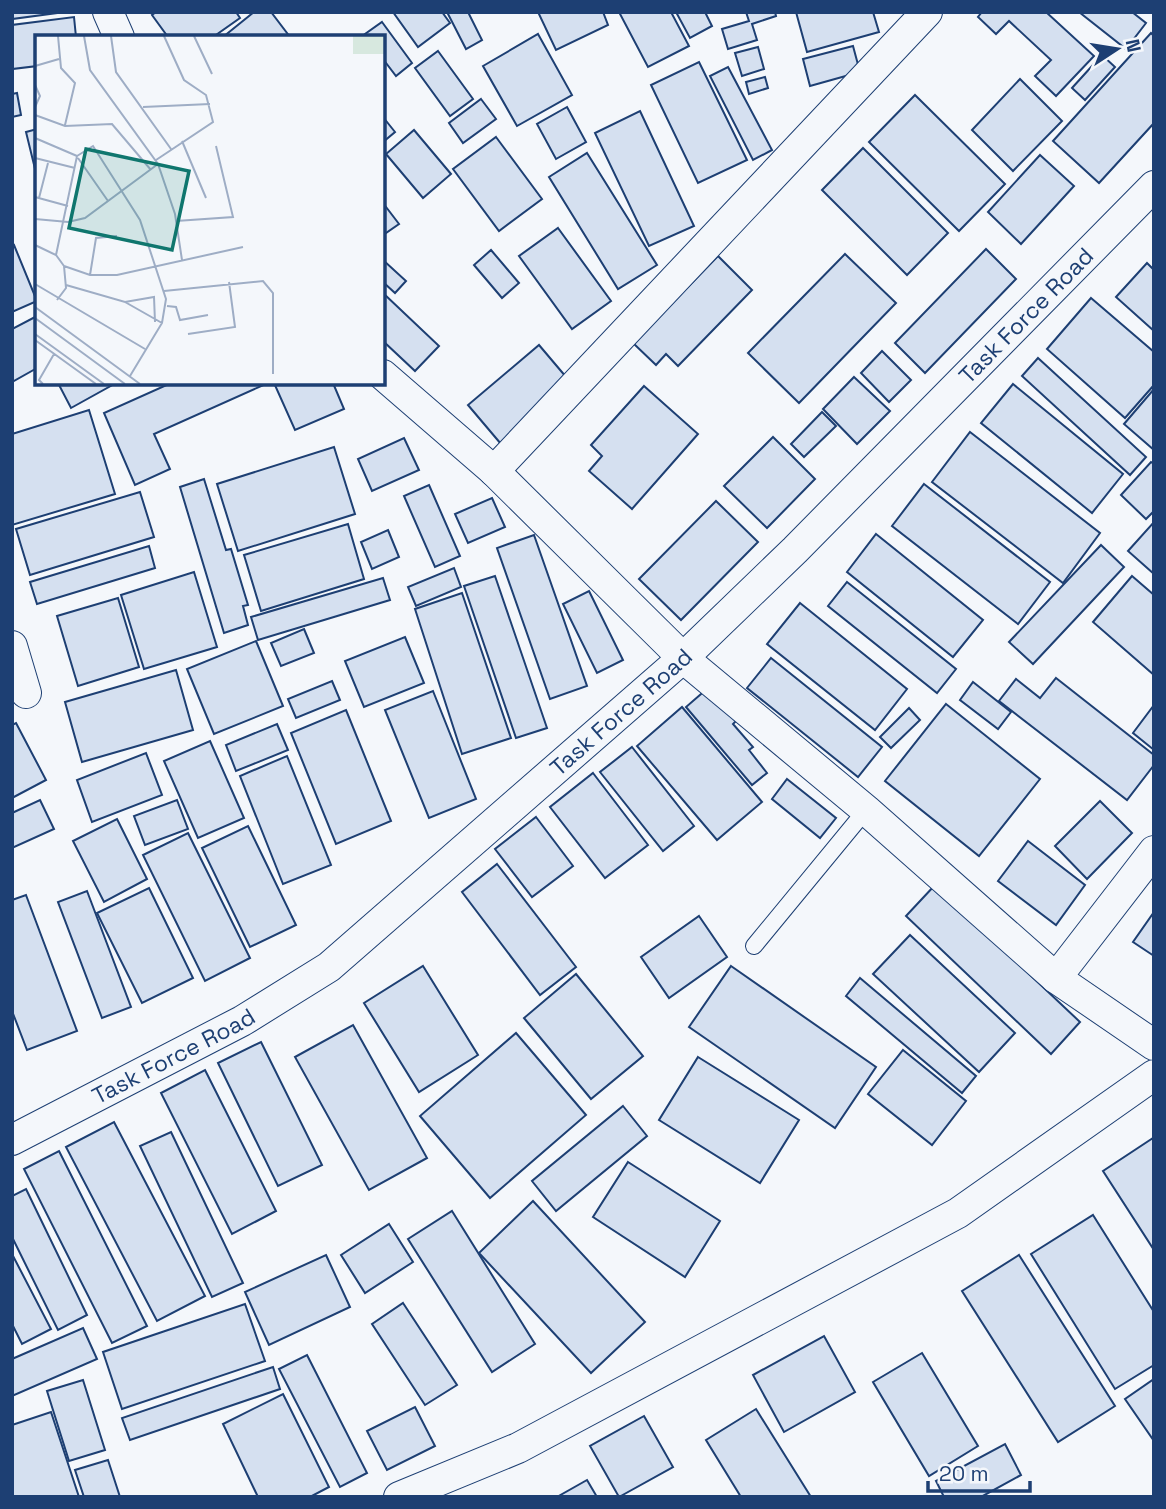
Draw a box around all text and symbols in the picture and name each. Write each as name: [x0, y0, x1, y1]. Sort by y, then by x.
north arrow: [1082, 14, 1152, 84]
inset map: [35, 35, 385, 385]
text: N: [1120, 37, 1147, 54]
street label: Task Force Road: [952, 241, 1100, 390]
street label: Task Force Road: [544, 642, 699, 782]
street label: Task Force Road: [87, 1001, 261, 1111]
scale bar: [928, 1450, 1030, 1494]
text: 20 m: [939, 1460, 989, 1487]

